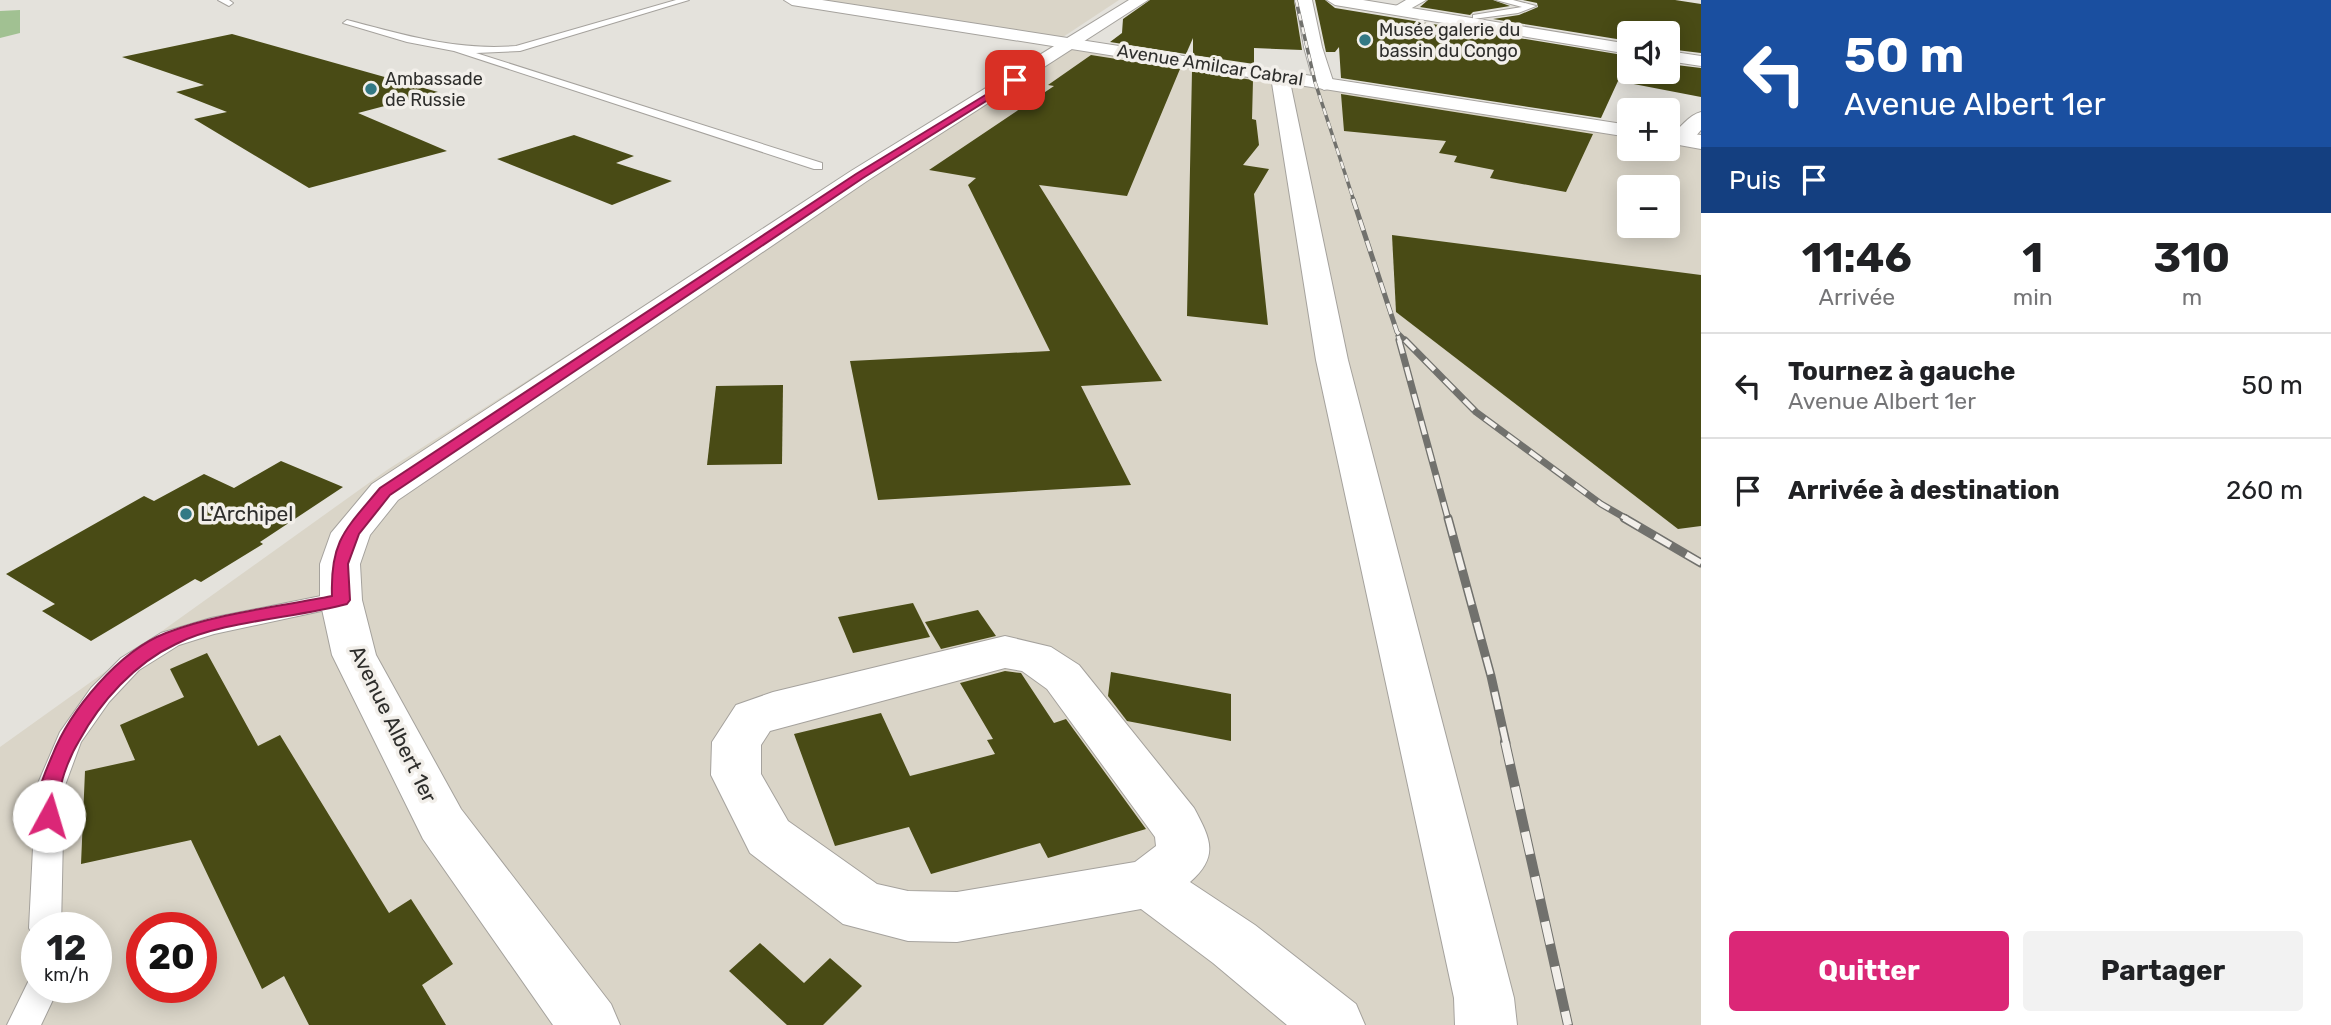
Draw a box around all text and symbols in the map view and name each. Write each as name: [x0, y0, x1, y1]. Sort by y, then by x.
place label: Musée galerie du bassin du Congo: [1379, 19, 1520, 62]
map controls: [1617, 21, 1680, 238]
button: sound: [1617, 21, 1680, 84]
text: 50 m: [1844, 26, 1964, 84]
icon: left: [1729, 28, 1820, 119]
marker: Musée galerie du bassin du Congo: [1357, 32, 1373, 48]
street label: Avenue Amilcar Cabral: [1115, 39, 1305, 91]
pin: [985, 50, 1045, 110]
icon: arrive: [996, 61, 1034, 99]
place label: Ambassade de Russie: [385, 68, 483, 111]
marker: Ambassade de Russie: [363, 81, 379, 97]
text: Avenue Albert 1er: [1844, 85, 2106, 123]
button: +: [1617, 98, 1680, 161]
icon: arrive: [1795, 161, 1833, 199]
text: Puis: [1729, 165, 1781, 196]
button: −: [1617, 175, 1680, 238]
text: 11:46: [1802, 233, 1912, 283]
text: 1: [2022, 233, 2043, 283]
text: 310: [2154, 233, 2230, 283]
text: Arrivée: [1819, 283, 1895, 311]
text: min: [2013, 283, 2053, 311]
text: m: [2182, 283, 2202, 311]
text: Tournez à gauche: [1788, 356, 2016, 387]
icon: left: [1729, 367, 1767, 405]
text: 50 m: [2242, 370, 2303, 401]
text: Avenue Albert 1er: [1788, 387, 1976, 415]
icon: arrive: [1729, 472, 1767, 510]
text: Arrivée à destination: [1788, 475, 2060, 506]
text: 260 m: [2226, 475, 2303, 506]
place label: L'Archipel: [200, 501, 293, 526]
marker: L'Archipel: [178, 506, 194, 522]
street label: Avenue Albert 1er: [345, 641, 442, 806]
position arrow: [12, 779, 86, 853]
speed limit sign: 20: [126, 912, 217, 1003]
text: 12: [46, 927, 87, 969]
button: Quitter: [1729, 931, 2009, 1011]
button: Partager: [2023, 931, 2303, 1011]
text: km/h: [44, 964, 89, 986]

